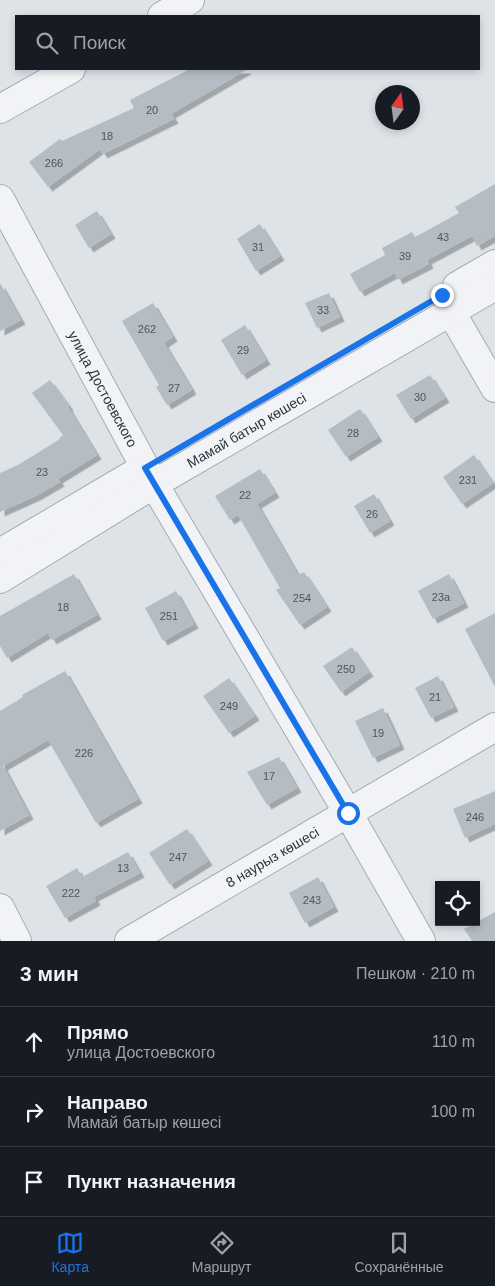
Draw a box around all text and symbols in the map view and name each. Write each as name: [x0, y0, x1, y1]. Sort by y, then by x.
search box: [15, 15, 480, 70]
icon: search: [33, 29, 61, 57]
text: Поиск: [73, 32, 126, 53]
north arrow: [375, 85, 420, 130]
house number: 20: [146, 104, 158, 116]
house number: 18: [101, 130, 113, 142]
house number: 266: [45, 157, 63, 169]
house number: 43: [437, 231, 449, 243]
house number: 31: [252, 241, 264, 253]
house number: 39: [399, 250, 411, 262]
route end: [431, 284, 454, 307]
house number: 33: [317, 304, 329, 316]
house number: 262: [138, 323, 156, 335]
street label: улица Достоевского: [65, 328, 141, 450]
house number: 29: [237, 344, 249, 356]
house number: 27: [168, 382, 180, 394]
street label: Мамай батыр көшесі: [184, 389, 309, 471]
house number: 30: [414, 391, 426, 403]
house number: 28: [347, 427, 359, 439]
house number: 23: [36, 466, 48, 478]
house number: 231: [459, 474, 477, 486]
house number: 22: [239, 489, 251, 501]
house number: 26: [366, 508, 378, 520]
house number: 23а: [432, 591, 451, 603]
house number: 254: [293, 592, 311, 604]
house number: 18: [57, 601, 69, 613]
house number: 251: [160, 610, 178, 622]
house number: 250: [337, 663, 355, 675]
house number: 21: [429, 691, 441, 703]
house number: 249: [220, 700, 238, 712]
house number: 19: [372, 727, 384, 739]
house number: 226: [75, 747, 93, 759]
house number: 17: [263, 770, 275, 782]
route start: [337, 802, 360, 825]
house number: 246: [466, 811, 484, 823]
street label: 8 наурыз көшесі: [223, 824, 322, 891]
house number: 247: [169, 851, 187, 863]
house number: 13: [117, 862, 129, 874]
map controls: [435, 881, 480, 926]
button: locate: [435, 881, 480, 926]
house number: 222: [62, 887, 80, 899]
house number: 243: [303, 894, 321, 906]
text: 3 мин: [20, 962, 79, 985]
text: Пешком · 210 m: [356, 965, 475, 982]
text: Прямо: [67, 1022, 129, 1043]
icon: ahead: [20, 1028, 48, 1056]
text: 110 m: [432, 1033, 475, 1050]
text: улица Достоевского: [67, 1044, 215, 1061]
text: Направо: [67, 1092, 148, 1113]
icon: right: [20, 1098, 48, 1126]
text: 100 m: [431, 1103, 475, 1120]
text: Мамай батыр көшесі: [67, 1114, 221, 1131]
icon: arrive: [20, 1168, 48, 1196]
text: Пункт назначения: [67, 1171, 236, 1192]
tab: Карта: [51, 1229, 89, 1275]
tab: Маршрут: [192, 1229, 252, 1275]
tab: Сохранённые: [354, 1229, 444, 1275]

